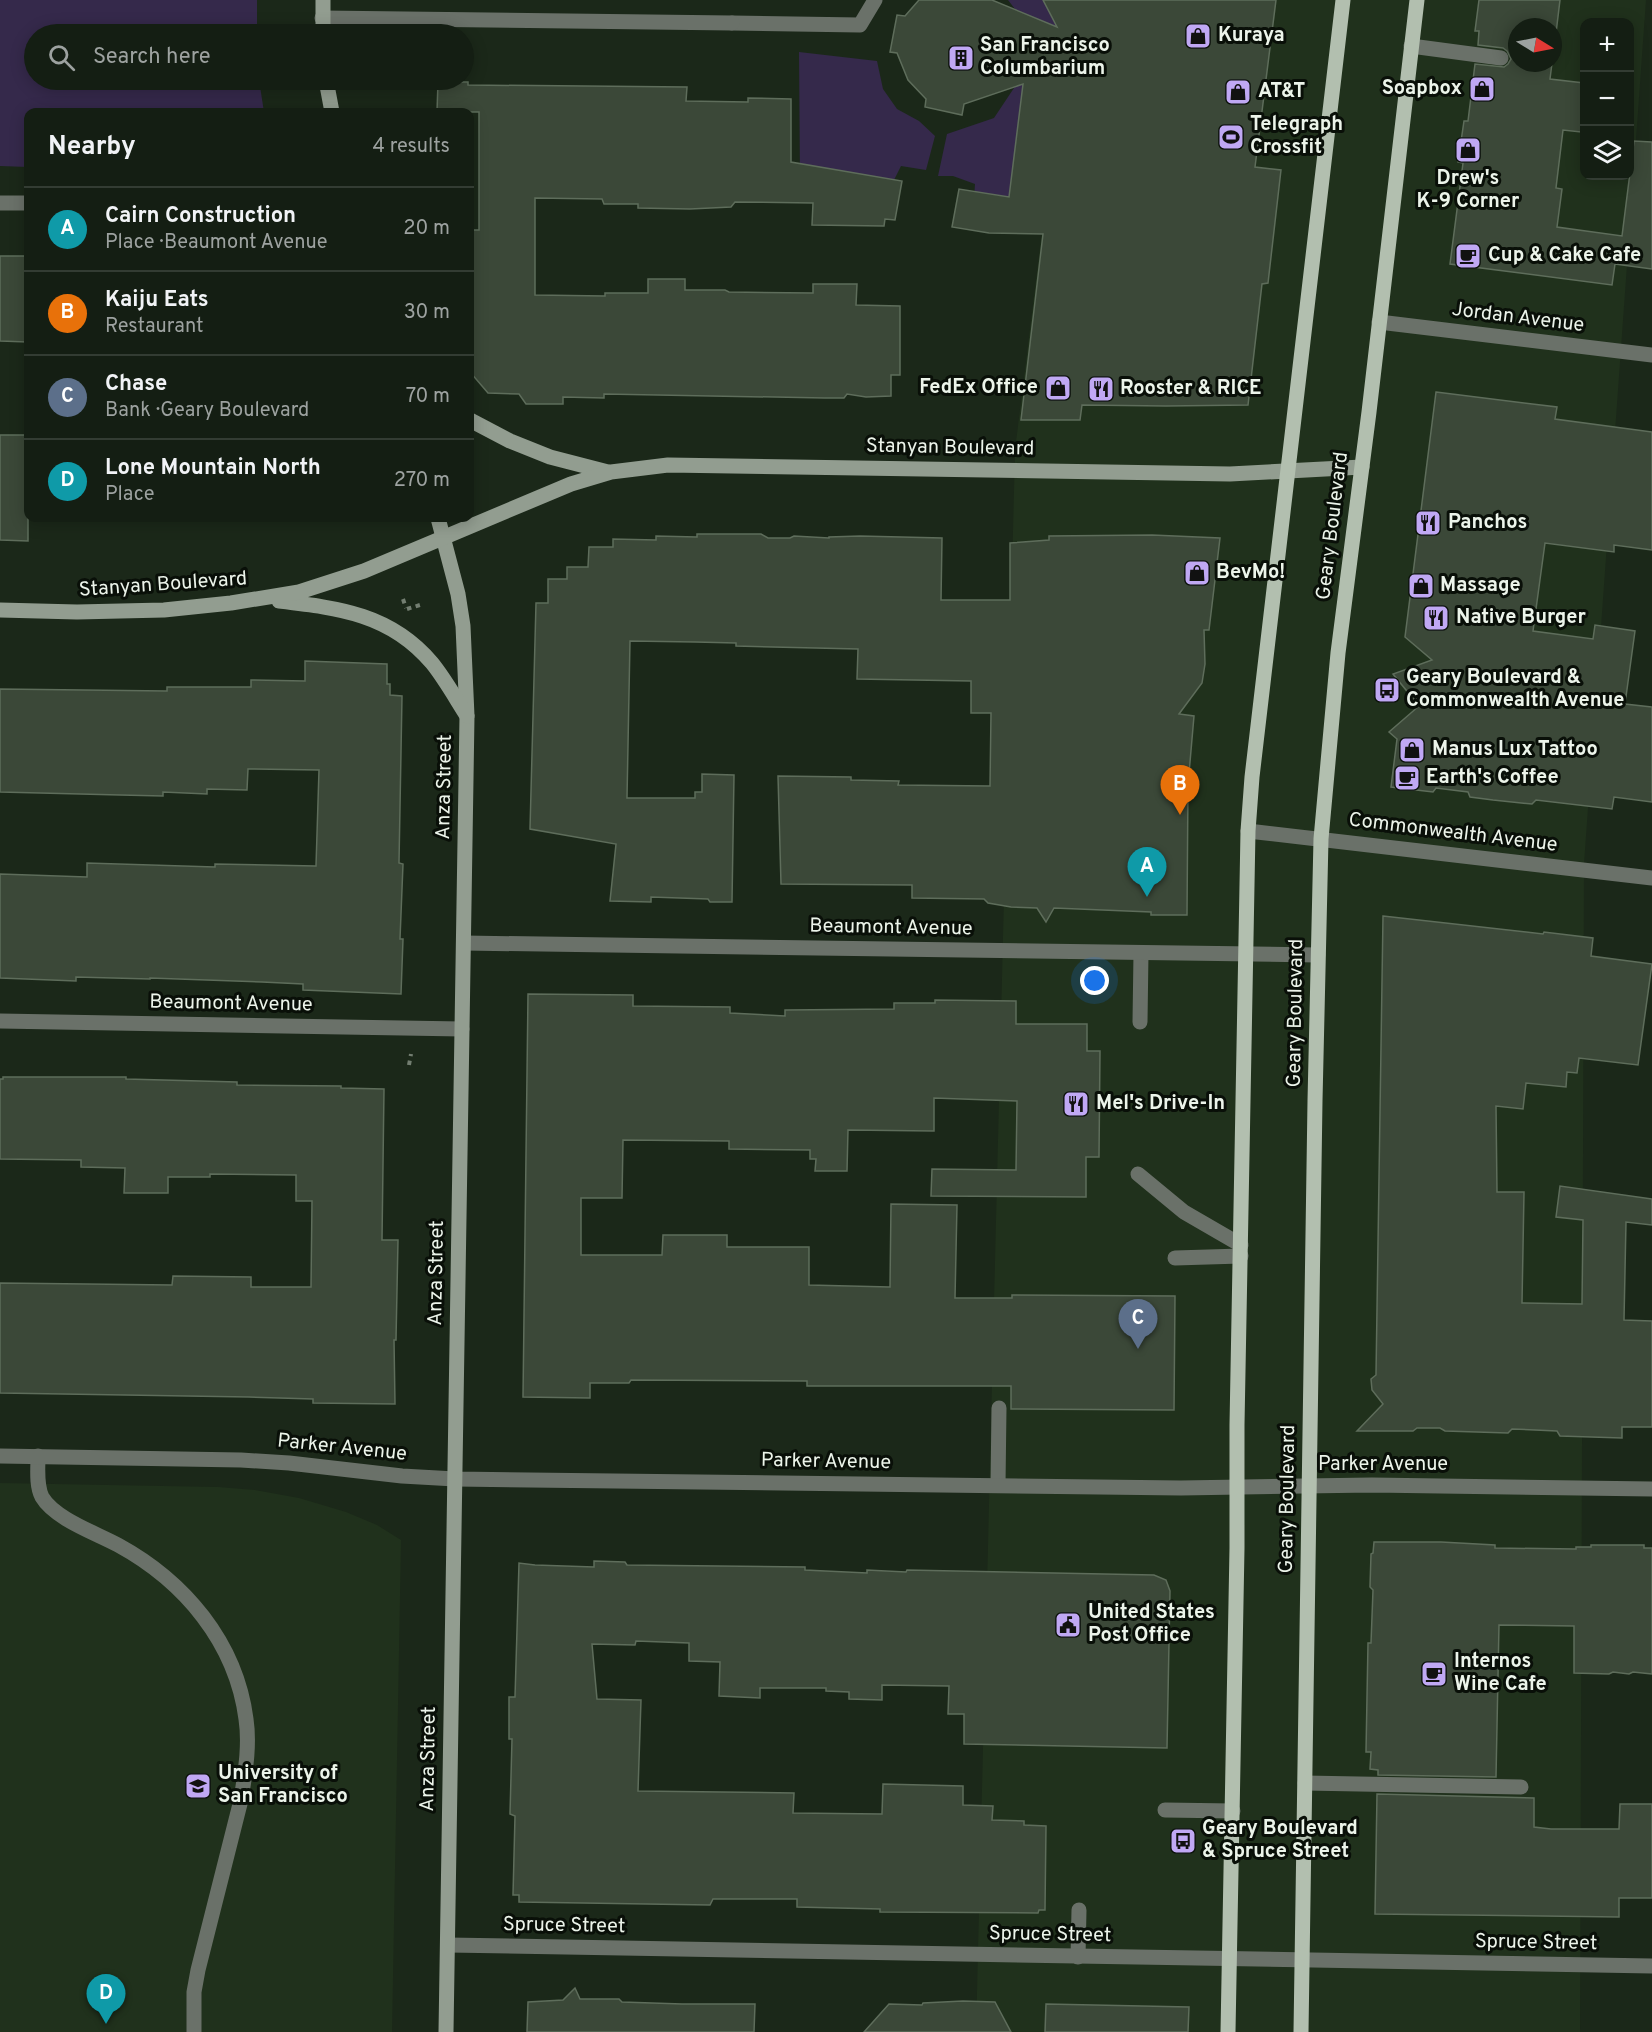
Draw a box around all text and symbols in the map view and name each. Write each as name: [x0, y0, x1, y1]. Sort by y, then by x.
north arrow: [1508, 18, 1562, 72]
map controls: [1580, 18, 1634, 180]
button: +: [1580, 18, 1634, 72]
shop icon: Kuraya: [1183, 21, 1213, 51]
place label: Kuraya: [1218, 23, 1285, 49]
search box: [24, 24, 474, 90]
place label: San Francisco Columbarium: [980, 33, 1110, 82]
icon: search: [45, 41, 78, 74]
building icon: San Francisco Columbarium: [946, 43, 976, 73]
text: Search here: [93, 44, 211, 71]
button: −: [1580, 72, 1634, 126]
shop icon: Soapbox: [1467, 74, 1497, 104]
place label: Soapbox: [1382, 76, 1462, 102]
shop icon: AT&T: [1223, 77, 1253, 107]
place label: AT&T: [1258, 79, 1305, 105]
place label: Telegraph Crossfit: [1250, 112, 1343, 161]
sports icon: Telegraph Crossfit: [1216, 122, 1246, 152]
button: layers: [1580, 126, 1634, 180]
text: Nearby: [48, 131, 136, 164]
text: 4 results: [373, 134, 450, 160]
shop icon: Drew's K-9 Corner: [1453, 135, 1483, 165]
place label: Drew's K-9 Corner: [1417, 166, 1520, 215]
text: Cairn Construction: [105, 203, 296, 230]
text: A: [60, 216, 75, 242]
text: 20 m: [403, 216, 450, 242]
text: Place · Beaumont Avenue: [105, 230, 327, 256]
cafe icon: Cup & Cake Cafe: [1453, 241, 1483, 271]
place label: Cup & Cake Cafe: [1488, 243, 1641, 269]
text: Kaiju Eats: [105, 287, 209, 314]
street label: Jordan Avenue: [1450, 297, 1586, 339]
text: B: [61, 300, 74, 326]
text: 30 m: [404, 300, 450, 326]
text: Restaurant: [105, 314, 204, 340]
text: Chase: [105, 371, 167, 398]
shop icon: FedEx Office: [1043, 373, 1073, 403]
restaurant icon: Rooster & RICE: [1086, 374, 1116, 404]
place label: FedEx Office: [919, 375, 1038, 401]
place label: Rooster & RICE: [1120, 376, 1262, 402]
text: C: [61, 384, 74, 410]
text: 70 m: [406, 384, 450, 410]
text: Bank · Geary Boulevard: [105, 398, 309, 424]
street label: Stanyan Boulevard: [866, 434, 1034, 462]
street label: Geary Boulevard: [1311, 451, 1355, 601]
text: Lone Mountain North: [105, 455, 321, 482]
text: D: [60, 468, 75, 494]
text: 270 m: [394, 468, 450, 494]
text: Place: [105, 482, 155, 508]
restaurant icon: Panchos: [1413, 508, 1443, 538]
place label: Panchos: [1448, 510, 1527, 536]
shop icon: BevMo!: [1182, 558, 1212, 588]
place label: BevMo!: [1216, 560, 1285, 586]
street label: Stanyan Boulevard: [78, 566, 248, 604]
shop icon: Massage: [1406, 571, 1436, 601]
place label: Massage: [1440, 573, 1521, 599]
restaurant icon: Native Burger: [1421, 603, 1451, 633]
place label: Native Burger: [1456, 605, 1586, 631]
place label: Geary Boulevard & Commonwealth Avenue: [1406, 665, 1624, 714]
bus stop icon: Geary Boulevard & Commonwealth Avenue: [1372, 675, 1402, 705]
street label: Anza Street: [431, 734, 459, 840]
shop icon: Manus Lux Tattoo: [1397, 735, 1427, 765]
place label: Manus Lux Tattoo: [1432, 737, 1598, 763]
cafe icon: Earth's Coffee: [1392, 763, 1422, 793]
place label: Earth's Coffee: [1426, 765, 1559, 791]
pin: B: [1160, 766, 1200, 815]
street label: Commonwealth Avenue: [1347, 807, 1559, 859]
pin: A: [1128, 848, 1166, 897]
street label: Beaumont Avenue: [809, 914, 973, 942]
street label: Geary Boulevard: [1282, 938, 1310, 1088]
your location: [1080, 966, 1109, 995]
street label: Beaumont Avenue: [149, 990, 313, 1018]
restaurant icon: Mel's Drive-In: [1061, 1089, 1091, 1119]
place label: Mel's Drive-In: [1096, 1091, 1225, 1117]
street label: Anza Street: [423, 1220, 451, 1326]
pin: C: [1118, 1300, 1158, 1349]
street label: Geary Boulevard: [1274, 1424, 1302, 1574]
street label: Parker Avenue: [276, 1428, 408, 1468]
street label: Parker Avenue: [761, 1448, 891, 1476]
street label: Parker Avenue: [1318, 1452, 1448, 1478]
place label: United States Post Office: [1088, 1600, 1215, 1649]
public building icon: United States Post Office: [1053, 1610, 1083, 1640]
place label: Internos Wine Cafe: [1454, 1649, 1547, 1698]
cafe icon: Internos Wine Cafe: [1419, 1659, 1449, 1689]
street label: Anza Street: [415, 1706, 443, 1812]
place label: University of San Francisco: [218, 1761, 348, 1810]
school or university icon: University of San Francisco: [183, 1771, 213, 1801]
place label: Geary Boulevard & Spruce Street: [1202, 1816, 1358, 1865]
bus stop icon: Geary Boulevard & Spruce Street: [1168, 1826, 1198, 1856]
street label: Spruce Street: [502, 1912, 626, 1940]
street label: Spruce Street: [988, 1921, 1112, 1949]
street label: Spruce Street: [1474, 1929, 1598, 1957]
pin: D: [86, 1974, 126, 2024]

